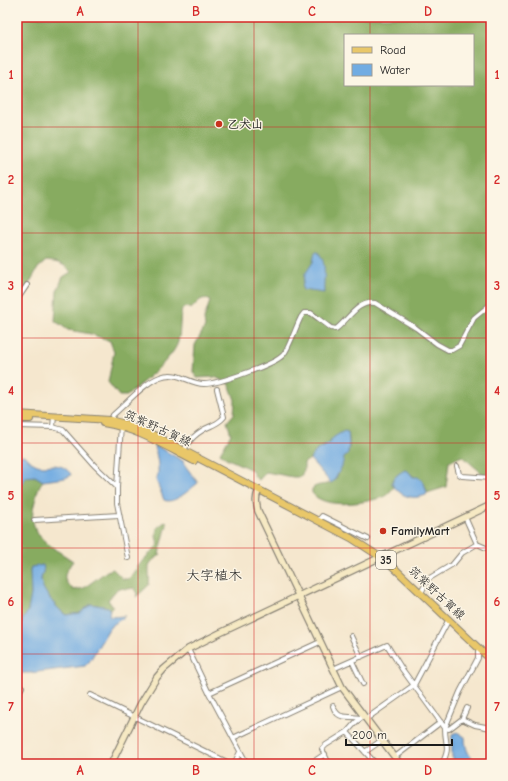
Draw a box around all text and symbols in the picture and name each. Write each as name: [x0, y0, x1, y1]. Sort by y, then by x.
text: A: [76, 4, 84, 19]
text: B: [192, 4, 200, 19]
text: C: [308, 4, 316, 19]
text: D: [424, 4, 432, 19]
legend: [344, 34, 474, 86]
text: Road: [380, 43, 406, 57]
text: Water: [380, 63, 410, 77]
text: 1: [8, 67, 14, 82]
text: 1: [494, 67, 500, 82]
place label: 乙犬山: [227, 117, 263, 131]
marker: 乙犬山: [214, 119, 224, 129]
text: 2: [8, 172, 14, 187]
text: 2: [494, 172, 500, 187]
text: 3: [8, 278, 14, 293]
text: 3: [494, 278, 500, 293]
text: 4: [8, 383, 14, 398]
text: 4: [494, 383, 500, 398]
street label: 筑紫野古賀線: [122, 407, 194, 449]
text: 5: [8, 488, 15, 503]
text: 5: [494, 488, 501, 503]
place label: FamilyMart: [391, 524, 450, 538]
marker: FamilyMart: [378, 526, 388, 536]
road number: 35: [376, 551, 396, 569]
street label: 筑紫野古賀線: [406, 563, 468, 623]
district label: 大字植木: [186, 567, 242, 584]
text: 6: [8, 594, 15, 609]
text: 6: [494, 594, 501, 609]
text: 7: [8, 699, 14, 714]
text: 7: [494, 699, 500, 714]
scale bar: [346, 721, 452, 747]
text: 200 m: [352, 728, 387, 742]
text: A: [76, 763, 84, 778]
text: B: [192, 763, 200, 778]
text: C: [308, 763, 316, 778]
text: D: [424, 763, 432, 778]

